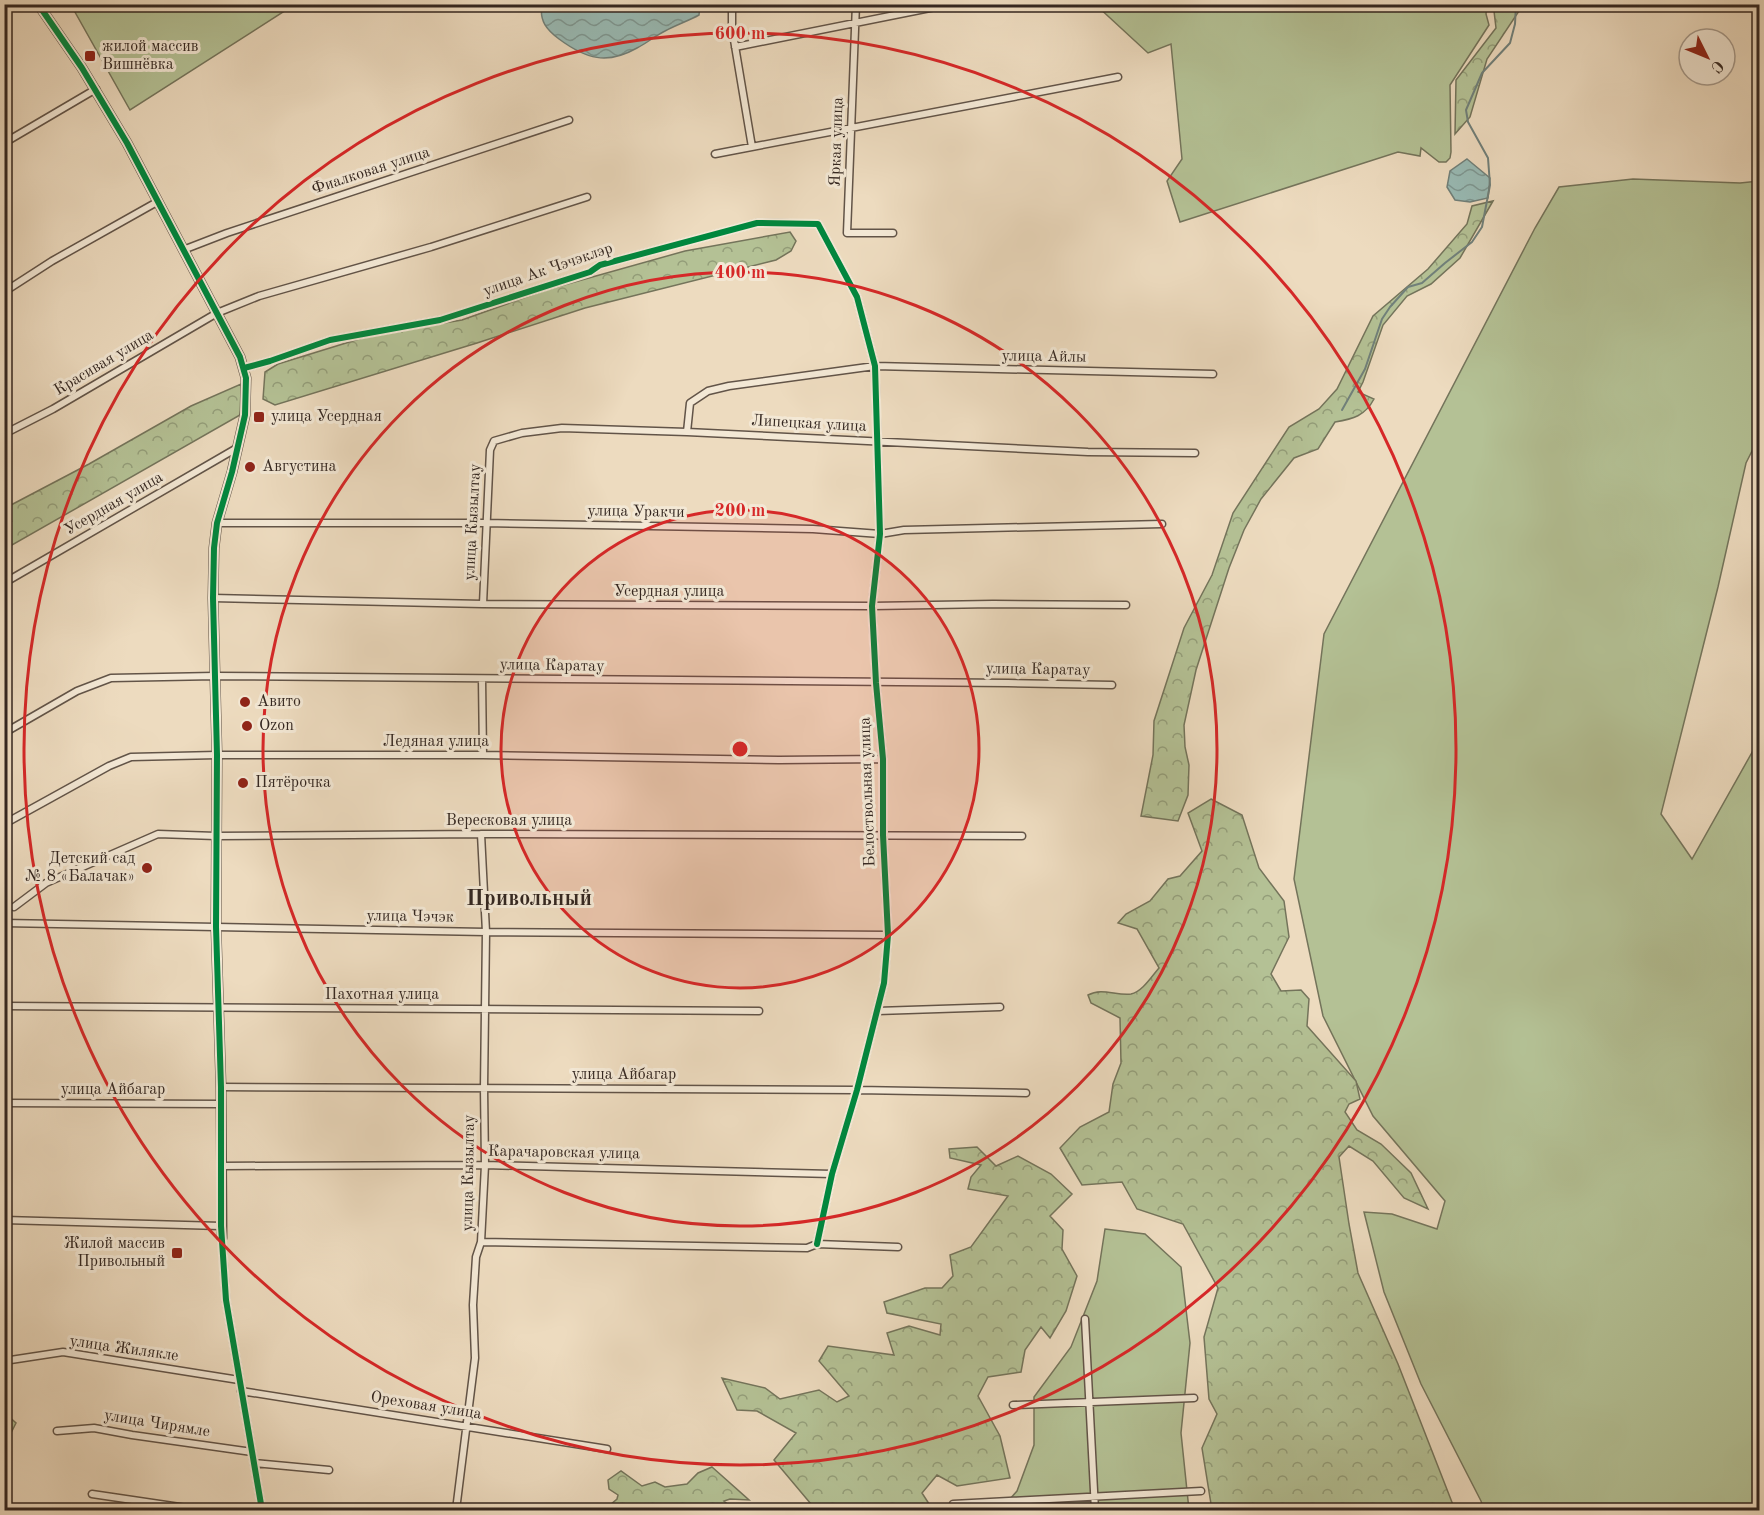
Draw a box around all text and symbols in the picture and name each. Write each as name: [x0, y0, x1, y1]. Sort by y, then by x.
text: 600 m: [715, 25, 765, 43]
north arrow: [1677, 27, 1737, 87]
place label: жилой массив Вишнёвка: [102, 39, 199, 73]
marker: жилой массив Вишнёвка: [83, 49, 97, 63]
text: С: [1707, 57, 1726, 75]
street label: Яркая улица: [827, 97, 847, 187]
street label: Фиалковая улица: [310, 144, 432, 198]
street label: улица Ак Чэчэклэр: [481, 240, 615, 300]
text: 400 m: [715, 264, 765, 282]
street label: Красивая улица: [52, 327, 157, 399]
street label: улица Айлы: [1001, 348, 1087, 366]
place label: улица Усердная: [271, 409, 382, 425]
marker: улица Усердная: [252, 410, 266, 424]
street label: Липецкая улица: [751, 413, 867, 435]
place label: Августина: [262, 459, 336, 475]
marker: Августина: [243, 460, 257, 474]
street label: улица Кызылтау: [462, 463, 484, 581]
street label: Усердная улица: [62, 469, 166, 539]
text: 200 m: [715, 502, 765, 520]
street label: улица Уракчи: [587, 503, 685, 521]
street label: Усердная улица: [614, 584, 724, 600]
street label: улица Каратау: [499, 657, 605, 675]
street label: улица Каратау: [985, 661, 1091, 679]
place label: Авито: [257, 694, 301, 710]
marker: Авито: [238, 695, 252, 709]
street label: Белоствольная улица: [857, 717, 879, 867]
place label: Ozon: [259, 718, 294, 734]
marker: Ozon: [240, 719, 254, 733]
street label: Ледяная улица: [383, 734, 489, 750]
centre of rings: [730, 739, 750, 759]
place label: Пятёрочка: [255, 775, 331, 791]
marker: Пятёрочка: [236, 776, 250, 790]
street label: Вересковая улица: [446, 813, 572, 829]
place label: Детский сад № 8 «Балачак»: [25, 851, 135, 885]
marker: Детский сад № 8 «Балачак»: [140, 861, 154, 875]
district label: Привольный: [466, 888, 592, 910]
street label: улица Чэчэк: [366, 908, 454, 926]
street label: Пахотная улица: [325, 987, 439, 1003]
street label: улица Айбагар: [572, 1067, 676, 1083]
street label: улица Айбагар: [61, 1082, 165, 1098]
street label: улица Кызылтау: [460, 1114, 478, 1232]
street label: Карачаровская улица: [488, 1144, 640, 1162]
place label: Жилой массив Привольный: [64, 1236, 165, 1270]
marker: Жилой массив Привольный: [170, 1246, 184, 1260]
street label: улица Жилякле: [68, 1333, 180, 1365]
street label: Ореховая улица: [369, 1389, 483, 1423]
street label: улица Чирямле: [103, 1408, 211, 1440]

